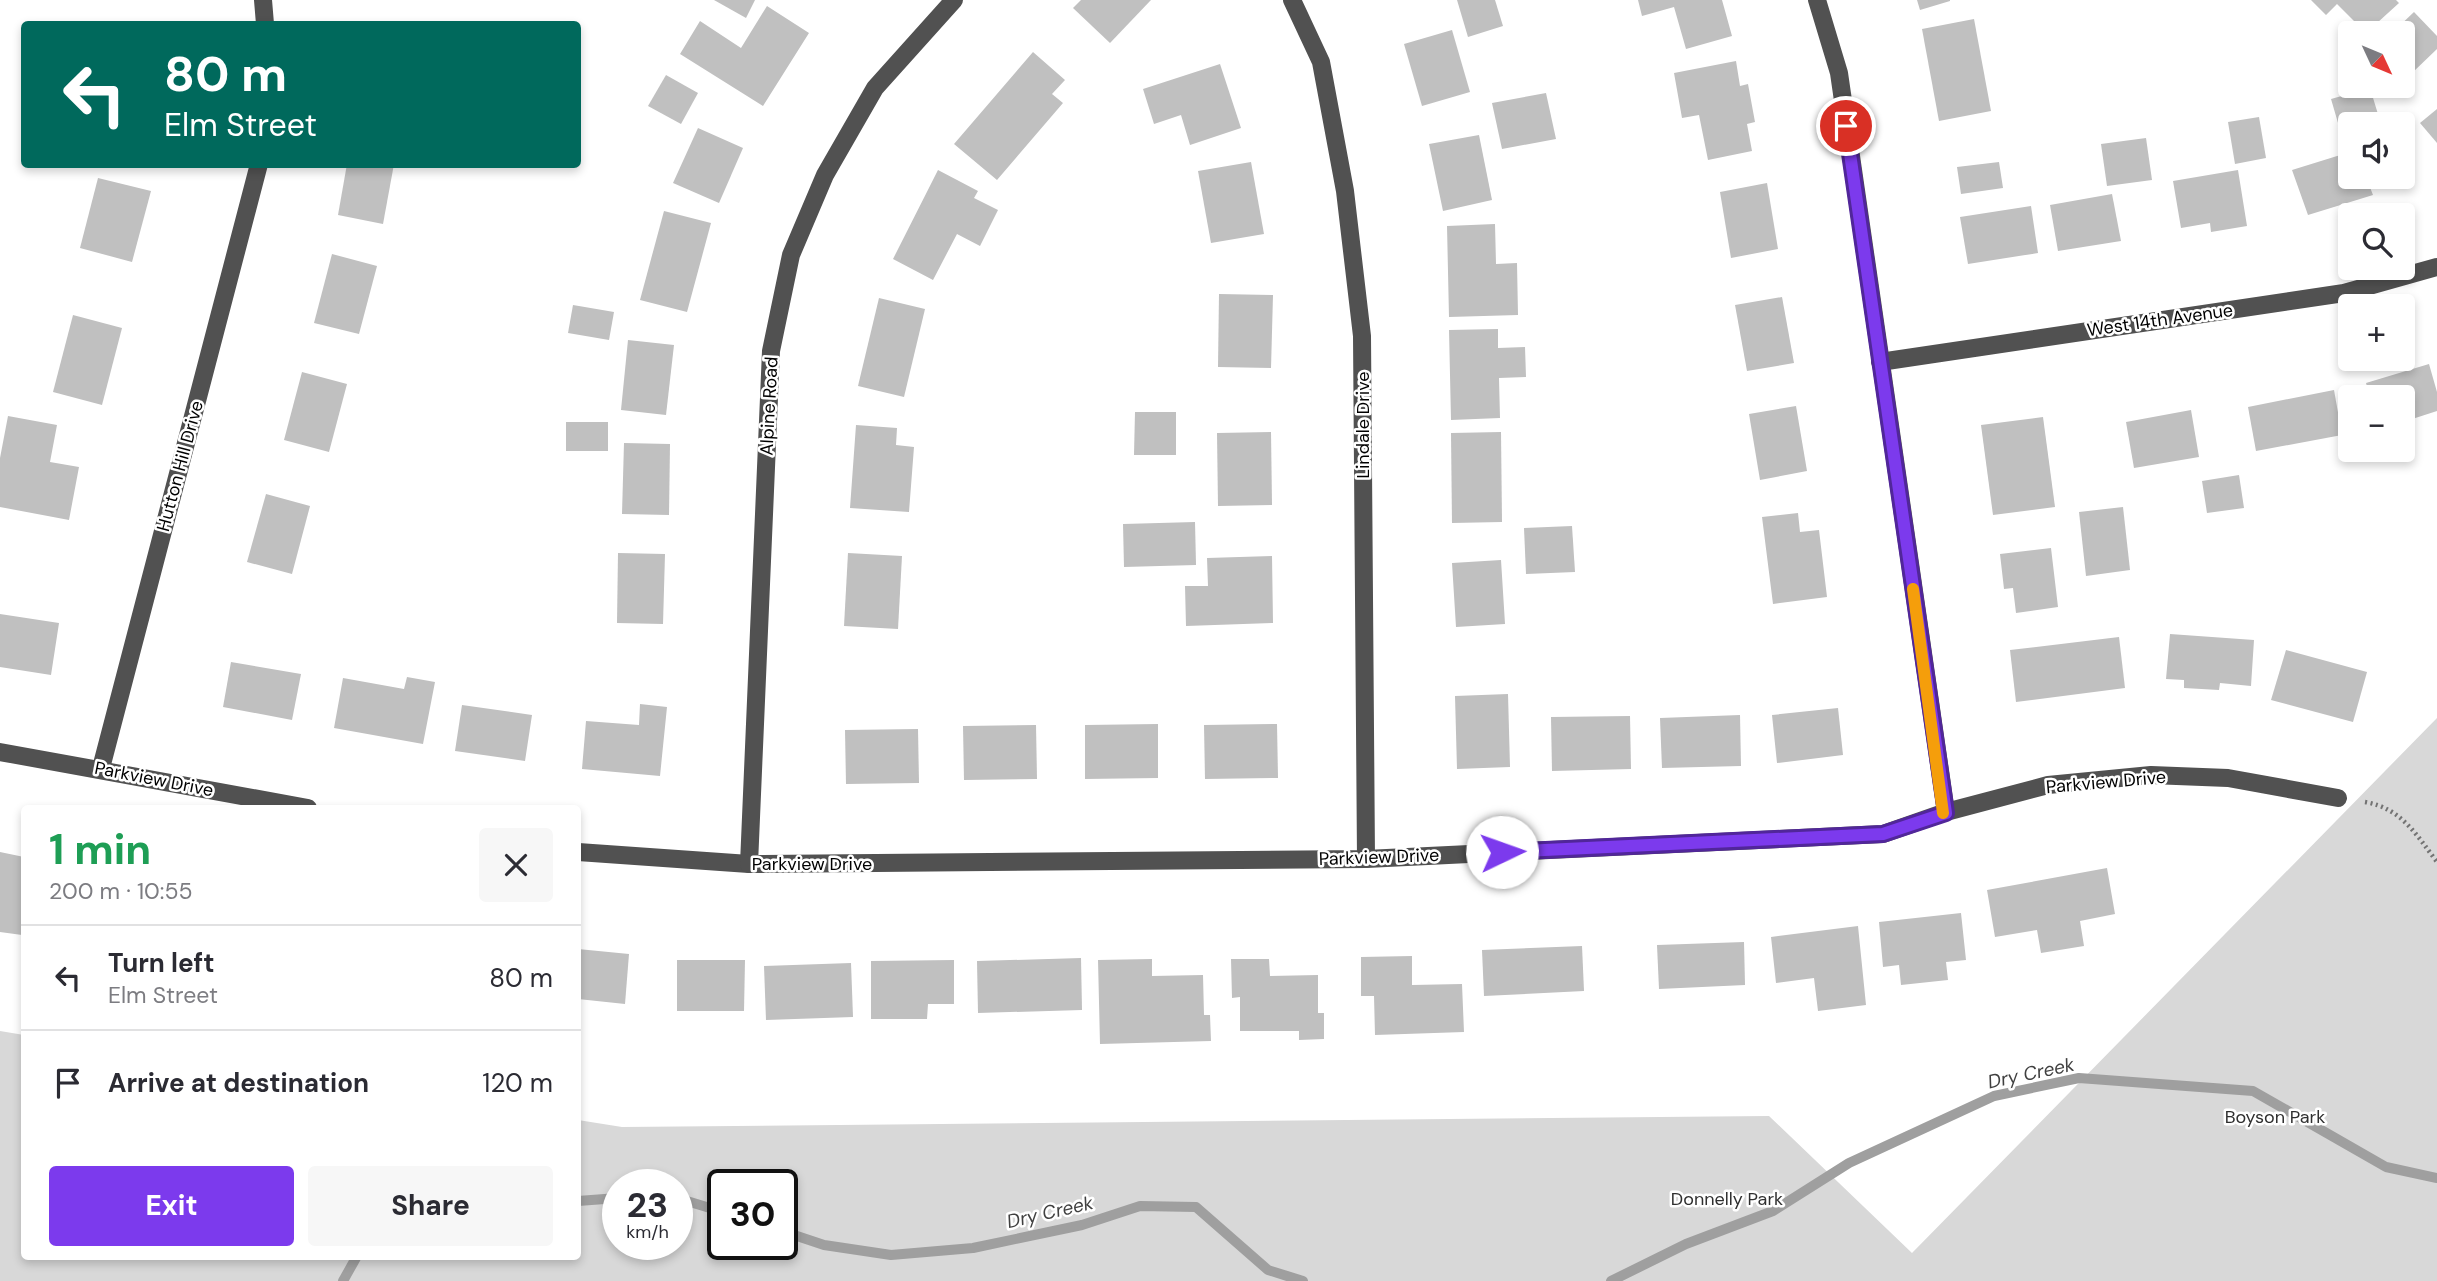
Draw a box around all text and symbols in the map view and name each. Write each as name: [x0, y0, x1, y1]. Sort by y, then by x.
north arrow: [2338, 21, 2415, 98]
map controls: [2338, 21, 2415, 462]
text: 80 m: [164, 42, 287, 106]
icon: left: [49, 49, 140, 140]
pin: [1816, 96, 1876, 156]
text: Elm Street: [164, 104, 317, 146]
icon: arrive: [1827, 107, 1865, 145]
button: sound: [2338, 112, 2415, 189]
button: search: [2338, 203, 2415, 280]
button: +: [2338, 294, 2415, 371]
street label: West 14th Avenue: [2085, 298, 2235, 342]
street label: Alpine Road: [754, 356, 784, 456]
street label: Lindale Drive: [1351, 372, 1375, 478]
button: −: [2338, 385, 2415, 462]
street label: Hutton Hill Drive: [151, 398, 209, 534]
street label: Parkview Drive: [93, 756, 215, 802]
street label: Parkview Drive: [2045, 765, 2167, 799]
position arrow: [1465, 815, 1539, 889]
text: 1 min: [49, 822, 151, 877]
button: close: [479, 828, 553, 902]
street label: Parkview Drive: [1318, 843, 1440, 871]
street label: Parkview Drive: [752, 852, 872, 876]
text: 200 m · 10:55: [49, 876, 193, 906]
text: Turn left: [108, 946, 215, 980]
icon: left: [49, 959, 87, 997]
text: 80 m: [489, 961, 553, 995]
text: Elm Street: [108, 980, 218, 1010]
water label: Dry Creek: [1985, 1052, 2077, 1094]
icon: arrive: [49, 1064, 87, 1102]
text: Arrive at destination: [108, 1066, 369, 1100]
text: 120 m: [482, 1066, 553, 1100]
park label: Boyson Park: [2225, 1105, 2325, 1129]
button: Exit: [49, 1166, 294, 1246]
button: Share: [308, 1166, 553, 1246]
speed limit sign: 30: [707, 1169, 798, 1260]
text: 23: [627, 1182, 668, 1228]
park label: Donnelly Park: [1671, 1187, 1783, 1211]
water label: Dry Creek: [1004, 1190, 1096, 1234]
text: km/h: [626, 1220, 669, 1244]

